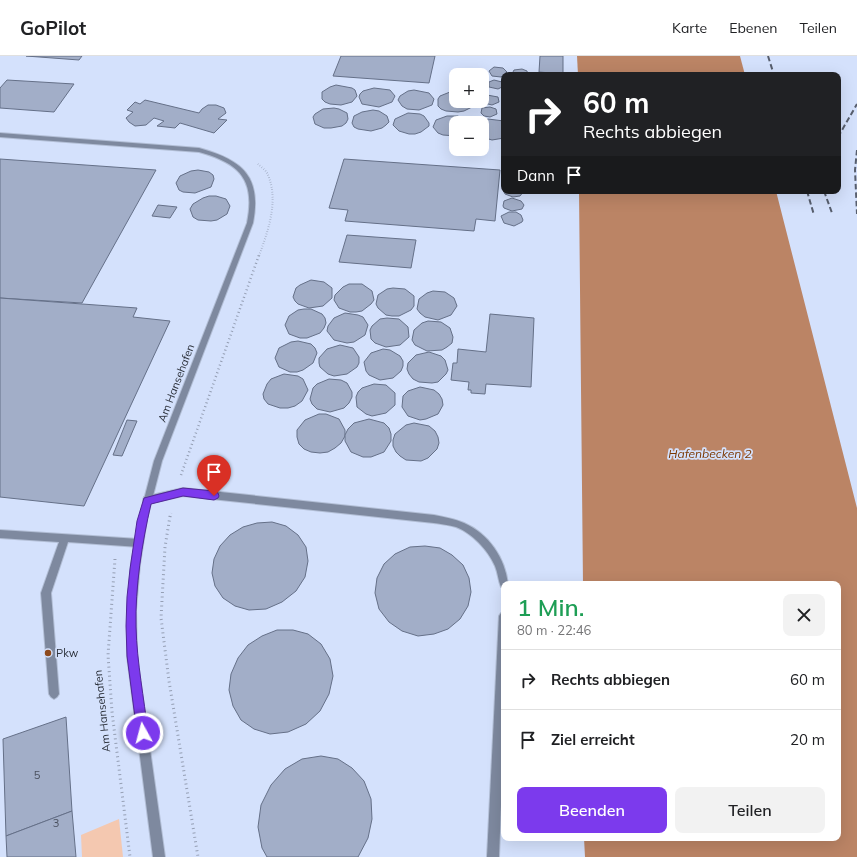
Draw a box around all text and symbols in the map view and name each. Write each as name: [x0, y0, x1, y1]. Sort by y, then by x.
text: GoPilot: [20, 16, 86, 40]
text: Karte: [672, 19, 707, 37]
text: Ebenen: [729, 19, 778, 37]
text: Teilen: [800, 19, 837, 37]
map controls: [449, 68, 489, 156]
button: +: [449, 68, 489, 108]
text: 60 m: [583, 85, 649, 120]
icon: right: [517, 88, 569, 140]
button: −: [449, 116, 489, 156]
text: Rechts abbiegen: [583, 120, 722, 143]
icon: arrive: [563, 164, 585, 186]
text: Dann: [517, 166, 555, 185]
street label: Am Hansehafen: [155, 342, 197, 424]
water label: Hafenbecken 2: [668, 446, 752, 461]
pin: [197, 455, 231, 496]
icon: arrive: [203, 461, 225, 483]
text: 1 Min.: [517, 592, 584, 622]
button: close: [783, 594, 825, 636]
text: 80 m · 22:46: [517, 622, 591, 638]
place label: Pkw: [56, 646, 79, 660]
marker: Pkw: [43, 648, 53, 658]
street label: Am Hansehafen: [91, 669, 113, 753]
icon: right: [517, 669, 539, 691]
text: Rechts abbiegen: [551, 670, 670, 689]
text: 60 m: [790, 670, 825, 689]
position arrow: [122, 712, 164, 754]
icon: arrive: [517, 729, 539, 751]
text: Ziel erreicht: [551, 730, 635, 749]
text: 20 m: [790, 730, 825, 749]
house number: 5: [34, 768, 41, 782]
button: Beenden: [517, 787, 667, 833]
button: Teilen: [675, 787, 825, 833]
house number: 3: [53, 816, 59, 830]

